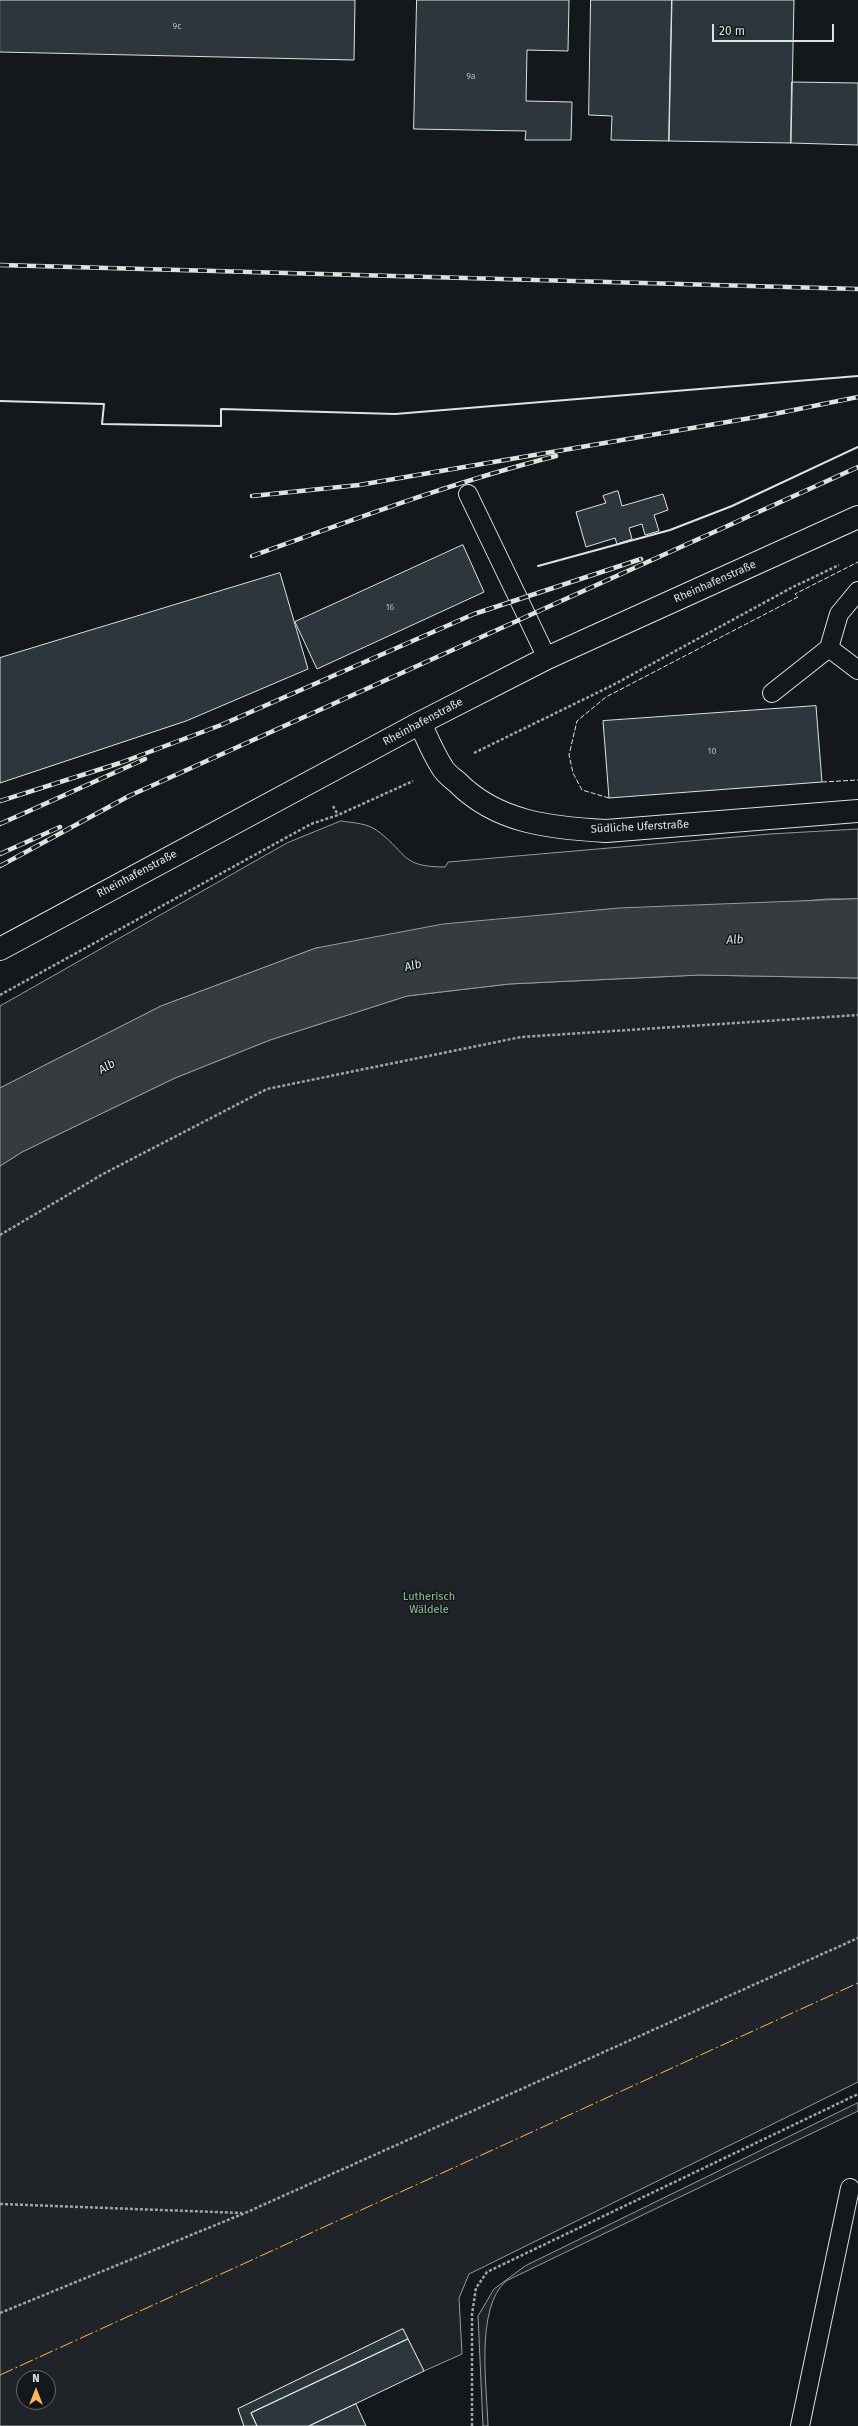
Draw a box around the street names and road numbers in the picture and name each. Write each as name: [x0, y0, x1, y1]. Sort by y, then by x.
street label: Rheinhafenstraße: [672, 558, 758, 606]
street label: Rheinhafenstraße: [381, 695, 465, 749]
street label: Südliche Uferstraße: [591, 818, 689, 836]
street label: Rheinhafenstraße: [95, 847, 179, 901]

